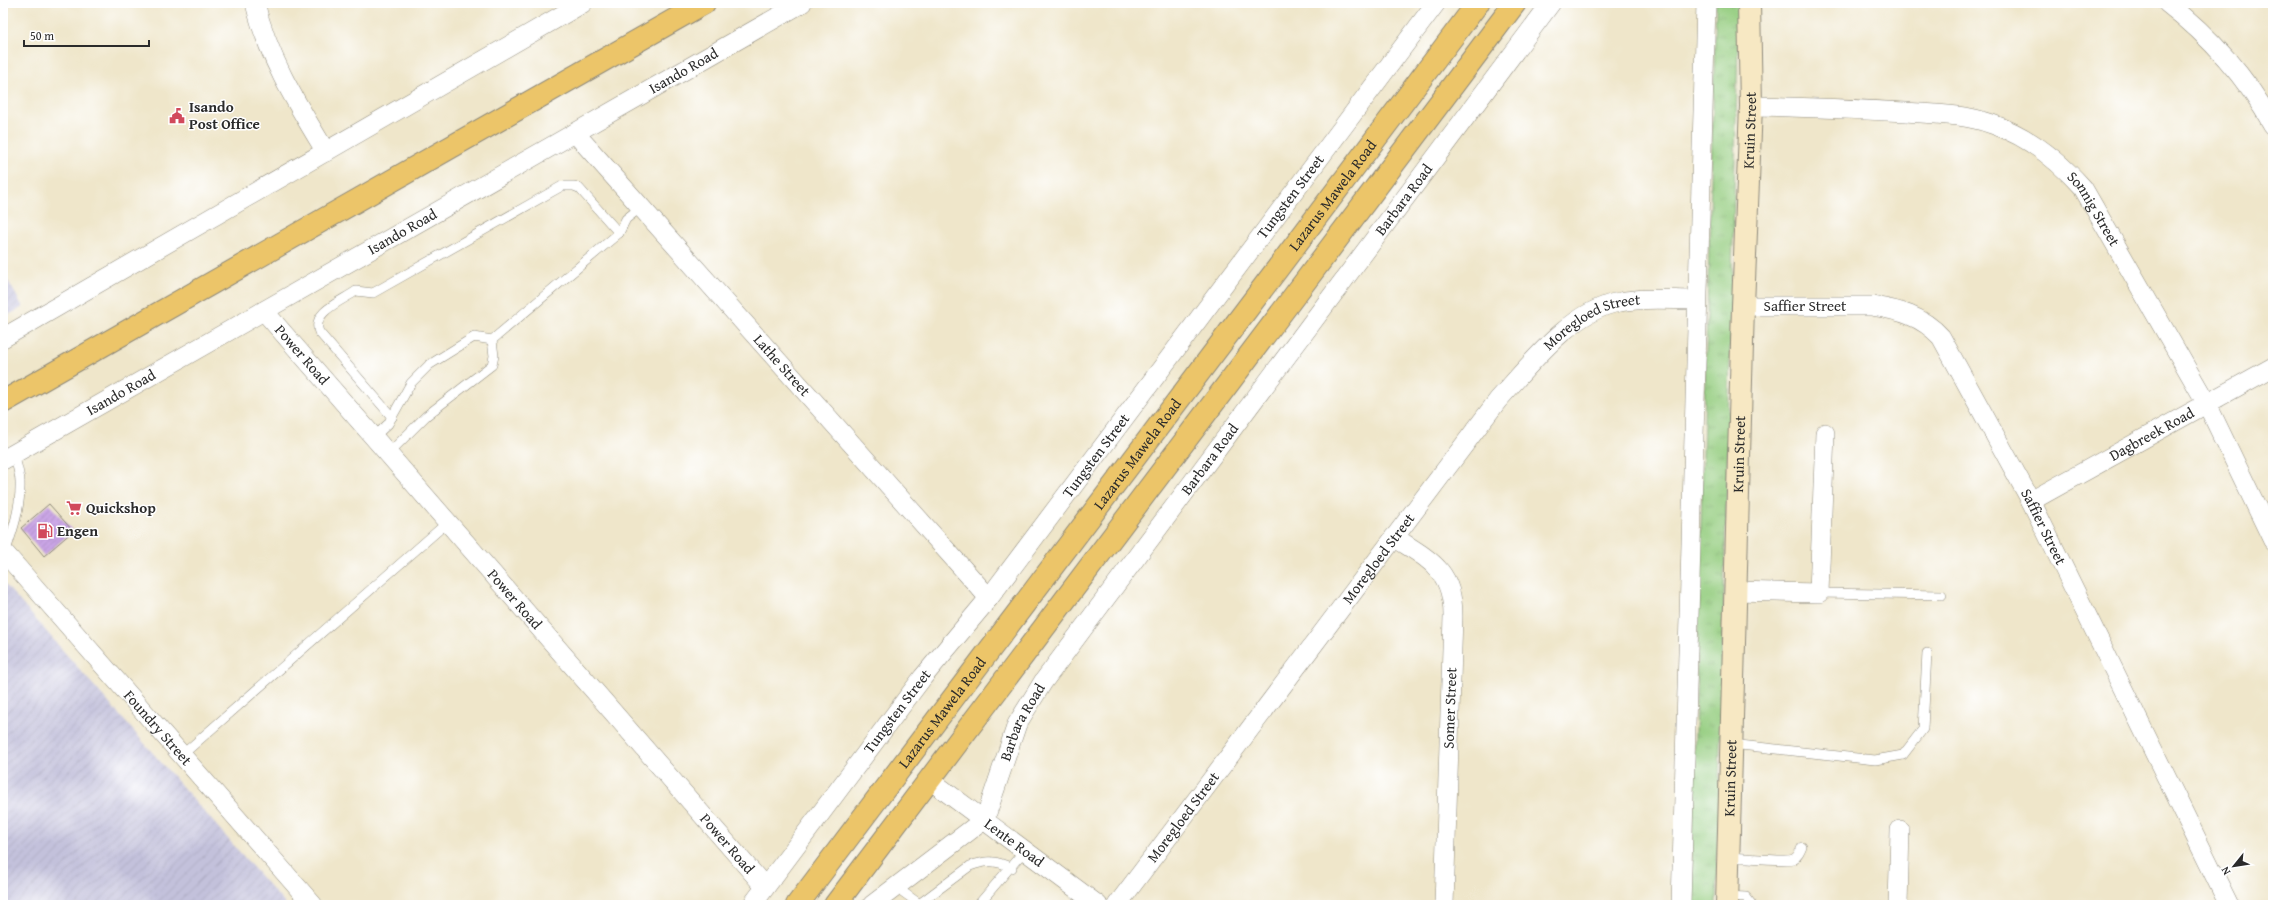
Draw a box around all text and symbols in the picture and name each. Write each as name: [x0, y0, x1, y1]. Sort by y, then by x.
scale bar: [24, 22, 149, 48]
text: 50 m: [30, 27, 54, 44]
street label: Isando Road: [645, 42, 722, 98]
street label: Kruin Street: [1737, 91, 1761, 169]
place label: Isando Post Office: [189, 96, 260, 134]
public building icon: Isando Post Office: [168, 107, 186, 125]
street label: Lazarus Mawela Road: [1283, 135, 1381, 255]
street label: Tungsten Street: [1252, 149, 1329, 243]
street label: Barbara Road: [1370, 159, 1437, 240]
street label: Sonnig Street: [2063, 166, 2126, 251]
street label: Isando Road: [364, 203, 440, 259]
street label: Moregloed Street: [1538, 288, 1642, 355]
street label: Saffier Street: [1764, 295, 1847, 316]
street label: Power Road: [270, 320, 335, 389]
street label: Lathe Street: [749, 329, 816, 401]
street label: Isando Road: [82, 364, 159, 420]
street label: Lazarus Mawela Road: [1088, 394, 1186, 514]
street label: Dagbreek Road: [2105, 402, 2198, 466]
street label: Tungsten Street: [1057, 408, 1135, 502]
street label: Kruin Street: [1727, 415, 1750, 493]
street label: Barbara Road: [1176, 419, 1243, 499]
street label: Saffier Street: [2016, 484, 2072, 569]
place label: Quickshop: [86, 497, 156, 518]
supermarket icon: Quickshop: [65, 499, 83, 517]
street label: Moregloed Street: [1337, 508, 1420, 608]
place label: Engen: [57, 520, 98, 541]
fuel station icon: Engen: [36, 522, 54, 540]
street label: Power Road: [483, 564, 547, 634]
street label: Lazarus Mawela Road: [893, 652, 991, 772]
street label: Tungsten Street: [858, 664, 936, 758]
street label: Somer Street: [1438, 666, 1461, 749]
street label: Barbara Road: [994, 679, 1050, 764]
street label: Foundry Street: [119, 685, 198, 770]
street label: Kruin Street: [1718, 738, 1741, 817]
street label: Moregloed Street: [1142, 767, 1224, 867]
street label: Power Road: [696, 809, 760, 878]
street label: Lente Road: [980, 813, 1049, 872]
north arrow: [2214, 846, 2254, 886]
text: N: [2216, 863, 2234, 878]

